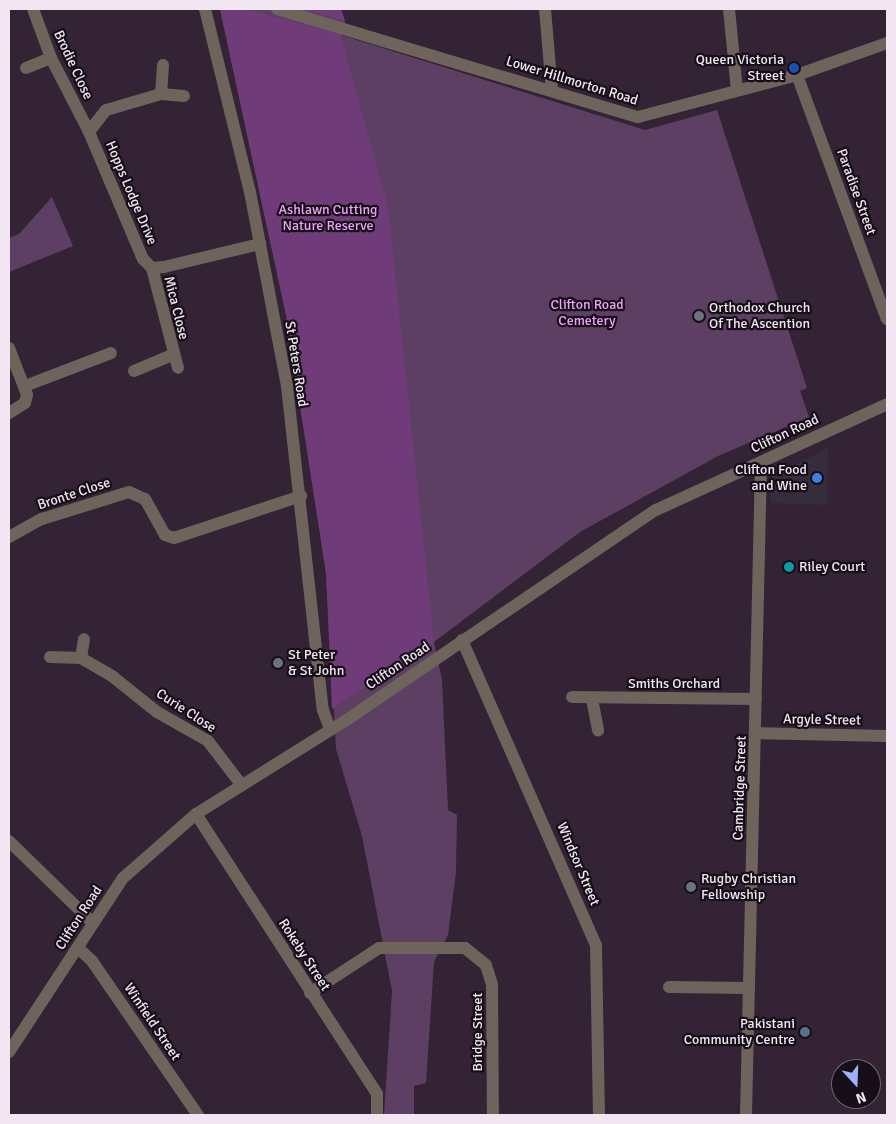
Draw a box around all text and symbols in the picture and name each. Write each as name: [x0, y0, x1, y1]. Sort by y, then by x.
street label: Brodie Close: [50, 28, 96, 102]
place label: Queen Victoria Street: [696, 52, 784, 84]
street label: Lower Hillmorton Road: [504, 53, 640, 109]
marker: Queen Victoria Street: [788, 62, 800, 74]
street label: Hopps Lodge Drive: [102, 139, 160, 247]
street label: Paradise Street: [833, 147, 879, 237]
park label: Ashlawn Cutting Nature Reserve: [279, 202, 377, 234]
street label: Mica Close: [160, 275, 192, 341]
park label: Clifton Road Cemetery: [550, 297, 624, 330]
place label: Orthodox Church Of The Ascention: [709, 300, 810, 332]
marker: Orthodox Church Of The Ascention: [693, 310, 705, 322]
street label: St Peters Road: [281, 320, 311, 408]
street label: Clifton Road: [748, 411, 822, 457]
place label: Clifton Food and Wine: [735, 462, 807, 494]
marker: Clifton Food and Wine: [811, 472, 823, 484]
street label: Bronte Close: [35, 474, 113, 514]
place label: Riley Court: [799, 559, 865, 575]
marker: Riley Court: [783, 561, 795, 573]
street label: Clifton Road: [363, 639, 433, 693]
place label: St Peter & St John: [288, 647, 344, 680]
marker: St Peter & St John: [272, 657, 284, 669]
street label: Smiths Orchard: [628, 676, 720, 692]
street label: Curie Close: [153, 685, 219, 737]
street label: Argyle Street: [783, 711, 861, 729]
street label: Cambridge Street: [730, 735, 750, 841]
street label: Windsor Street: [553, 820, 603, 908]
place label: Rugby Christian Fellowship: [701, 871, 796, 904]
marker: Rugby Christian Fellowship: [685, 881, 697, 893]
street label: Clifton Road: [52, 883, 106, 953]
street label: Rokeby Street: [274, 916, 334, 994]
street label: Winfield Street: [120, 980, 184, 1064]
street label: Bridge Street: [470, 993, 486, 1071]
place label: Pakistani Community Centre: [684, 1016, 795, 1048]
marker: Pakistani Community Centre: [799, 1026, 811, 1038]
north arrow: [831, 1059, 881, 1109]
text: N: [853, 1088, 868, 1107]

